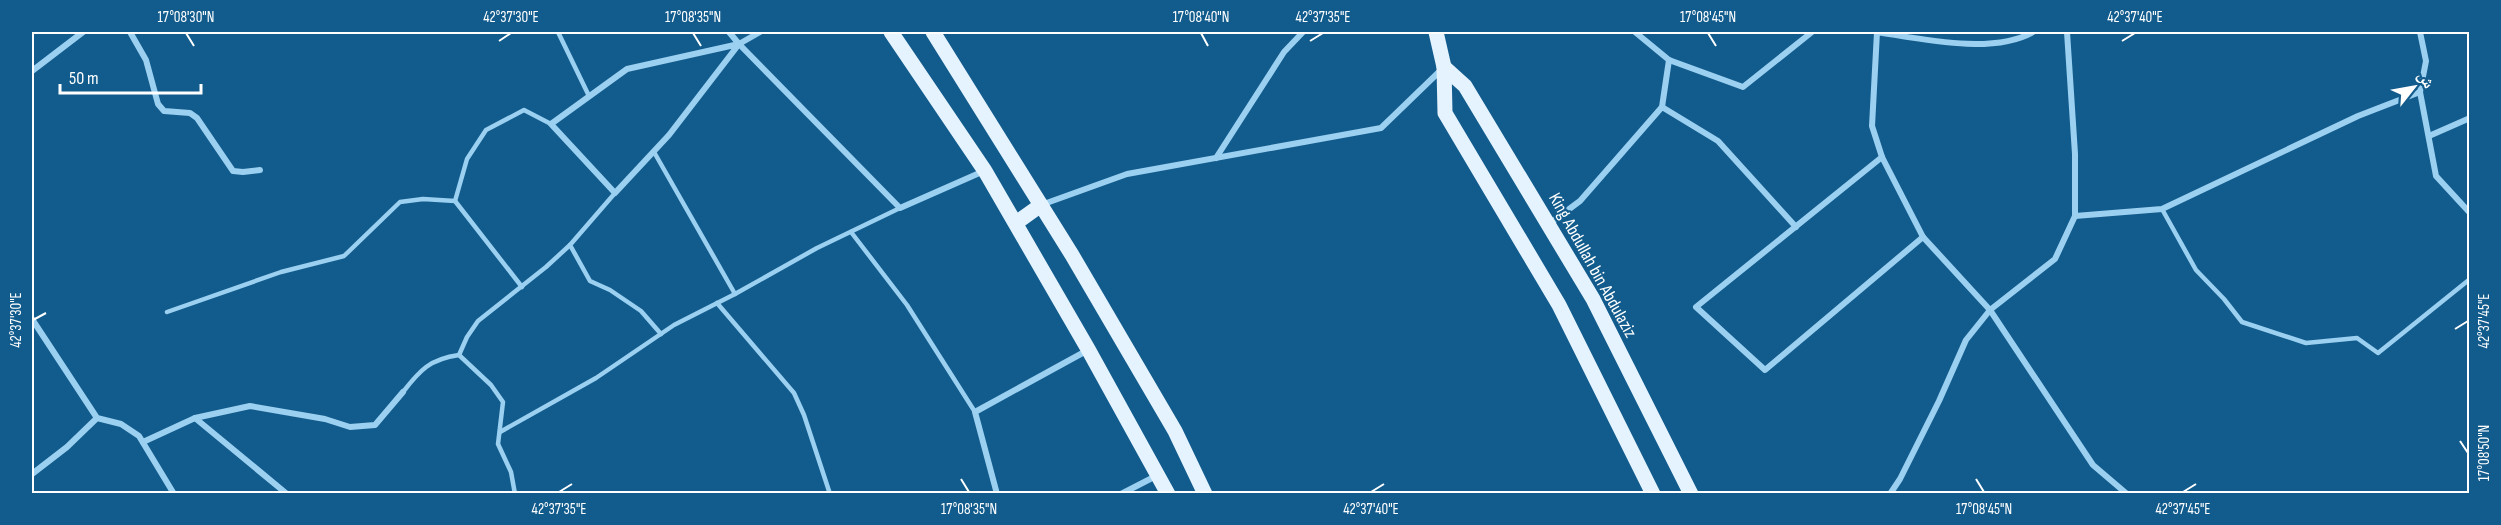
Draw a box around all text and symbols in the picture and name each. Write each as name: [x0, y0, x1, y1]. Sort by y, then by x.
text: 17°08'30"N: [158, 8, 214, 27]
text: 42°37'30"E: [483, 8, 539, 27]
text: 17°08'35"N: [665, 8, 721, 27]
text: 17°08'40"N: [1173, 8, 1229, 27]
text: 42°37'35"E: [1296, 8, 1350, 27]
text: 17°08'45"N: [1680, 8, 1736, 27]
text: 42°37'40"E: [2107, 8, 2163, 27]
scale bar: [60, 57, 201, 95]
north arrow: [2384, 57, 2444, 117]
text: 50 m: [69, 68, 99, 89]
text: ش: [2413, 68, 2438, 92]
street label: King Abdullah bin Abdulaziz: [1544, 189, 1641, 342]
text: 42°37'30"E: [7, 292, 26, 348]
text: 42°37'45"E: [2475, 294, 2494, 348]
text: 17°08'50"N: [2475, 425, 2494, 481]
text: 42°37'35"E: [532, 500, 586, 519]
text: 17°08'35"N: [941, 500, 997, 519]
text: 42°37'40"E: [1343, 500, 1399, 519]
text: 17°08'45"N: [1956, 500, 2012, 519]
text: 42°37'45"E: [2156, 500, 2210, 519]

